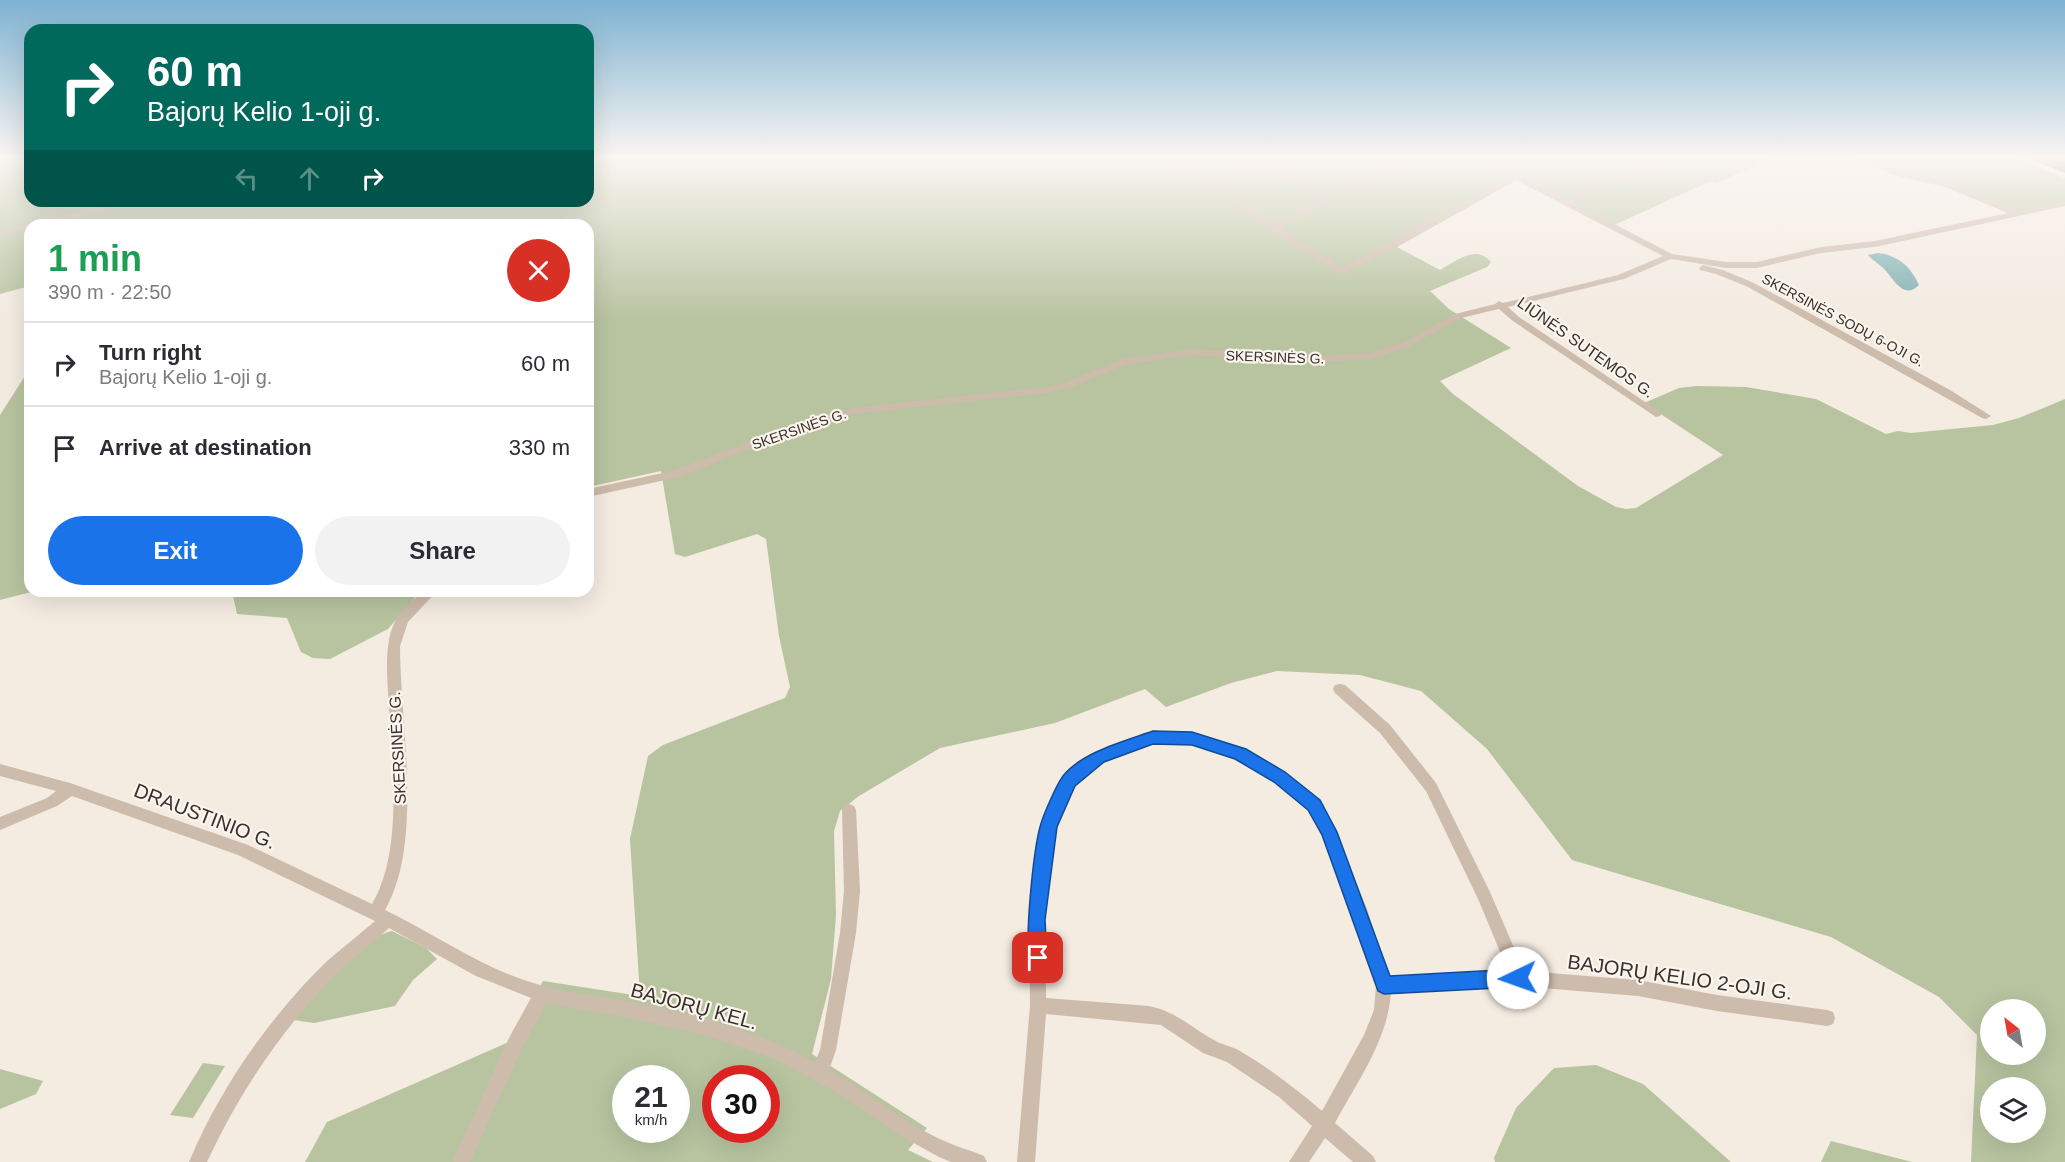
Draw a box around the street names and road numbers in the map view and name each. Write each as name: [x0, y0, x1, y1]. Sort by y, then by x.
street label: SKERSINĖS SODŲ 6-OJI G.: [1759, 270, 1927, 370]
street label: LIŪNĖS SUTEMOS G.: [1514, 293, 1658, 401]
street label: SKERSINĖS G.: [1225, 346, 1325, 367]
street label: SKERSINĖS G.: [749, 404, 848, 453]
street label: SKERSINĖS G.: [385, 691, 409, 805]
street label: DRAUSTINIO G.: [131, 779, 279, 853]
street label: BAJORŲ KELIO 2-OJI G.: [1566, 950, 1794, 1004]
street label: BAJORŲ KEL.: [628, 979, 760, 1033]

